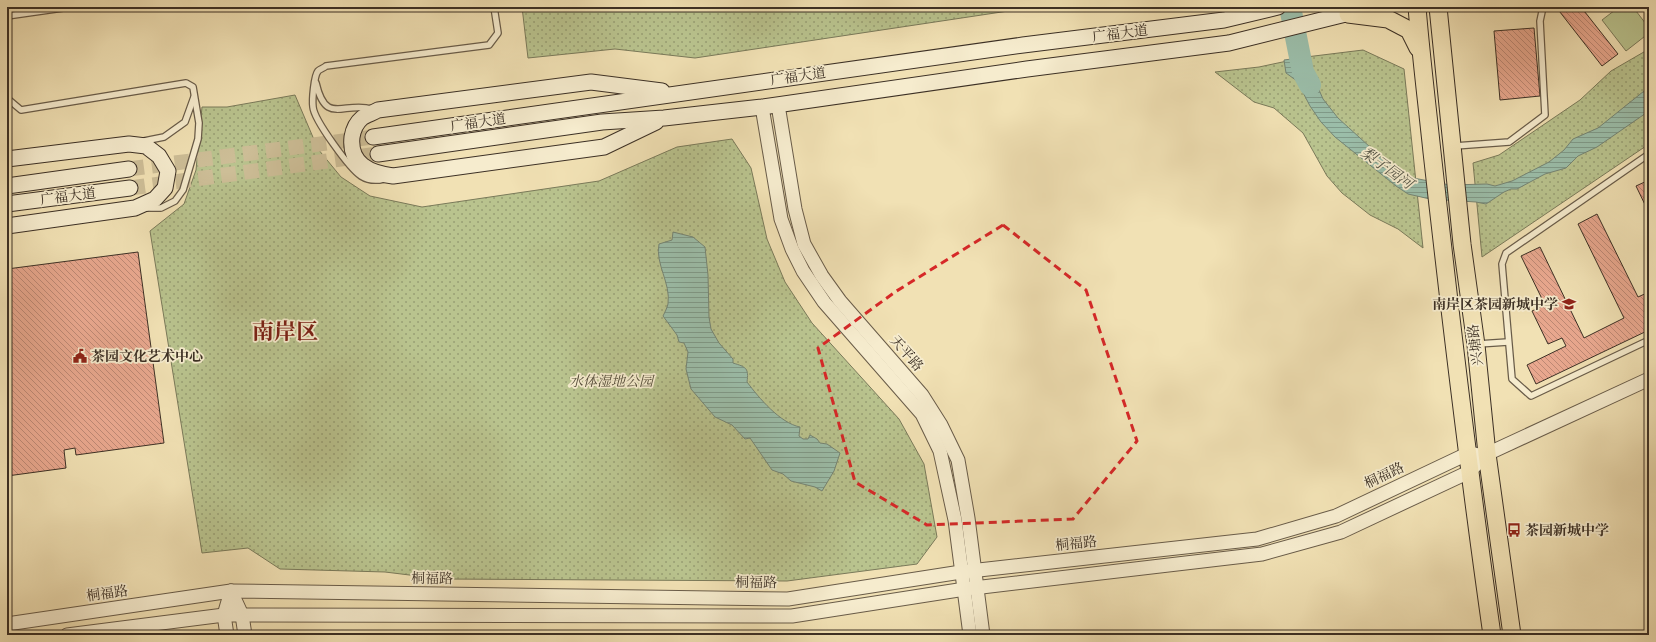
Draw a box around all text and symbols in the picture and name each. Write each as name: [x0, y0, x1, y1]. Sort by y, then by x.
street label: 广福大道: [1091, 21, 1149, 46]
street label: 广福大道: [769, 63, 827, 90]
street label: 广福大道: [449, 109, 507, 136]
water label: 梨子园河: [1357, 142, 1420, 195]
street label: 广福大道: [39, 184, 97, 209]
place label: 南岸区茶园新城中学: [1432, 295, 1558, 314]
school or university icon: 南岸区茶园新城中学: [1561, 296, 1577, 312]
district label: 南岸区: [252, 317, 318, 347]
street label: 兴塘路: [1464, 323, 1487, 367]
street label: 天平路: [886, 331, 928, 375]
place label: 茶园文化艺术中心: [91, 347, 203, 366]
public building icon: 茶园文化艺术中心: [72, 348, 88, 364]
park label: 水体湿地公园: [569, 372, 655, 391]
street label: 桐福路: [1361, 458, 1407, 493]
place label: 茶园新城中学: [1525, 521, 1609, 540]
bus stop icon: 茶园新城中学: [1506, 522, 1522, 538]
street label: 桐福路: [1054, 532, 1098, 555]
street label: 桐福路: [411, 569, 453, 588]
street label: 桐福路: [735, 573, 777, 592]
street label: 桐福路: [85, 581, 129, 606]

